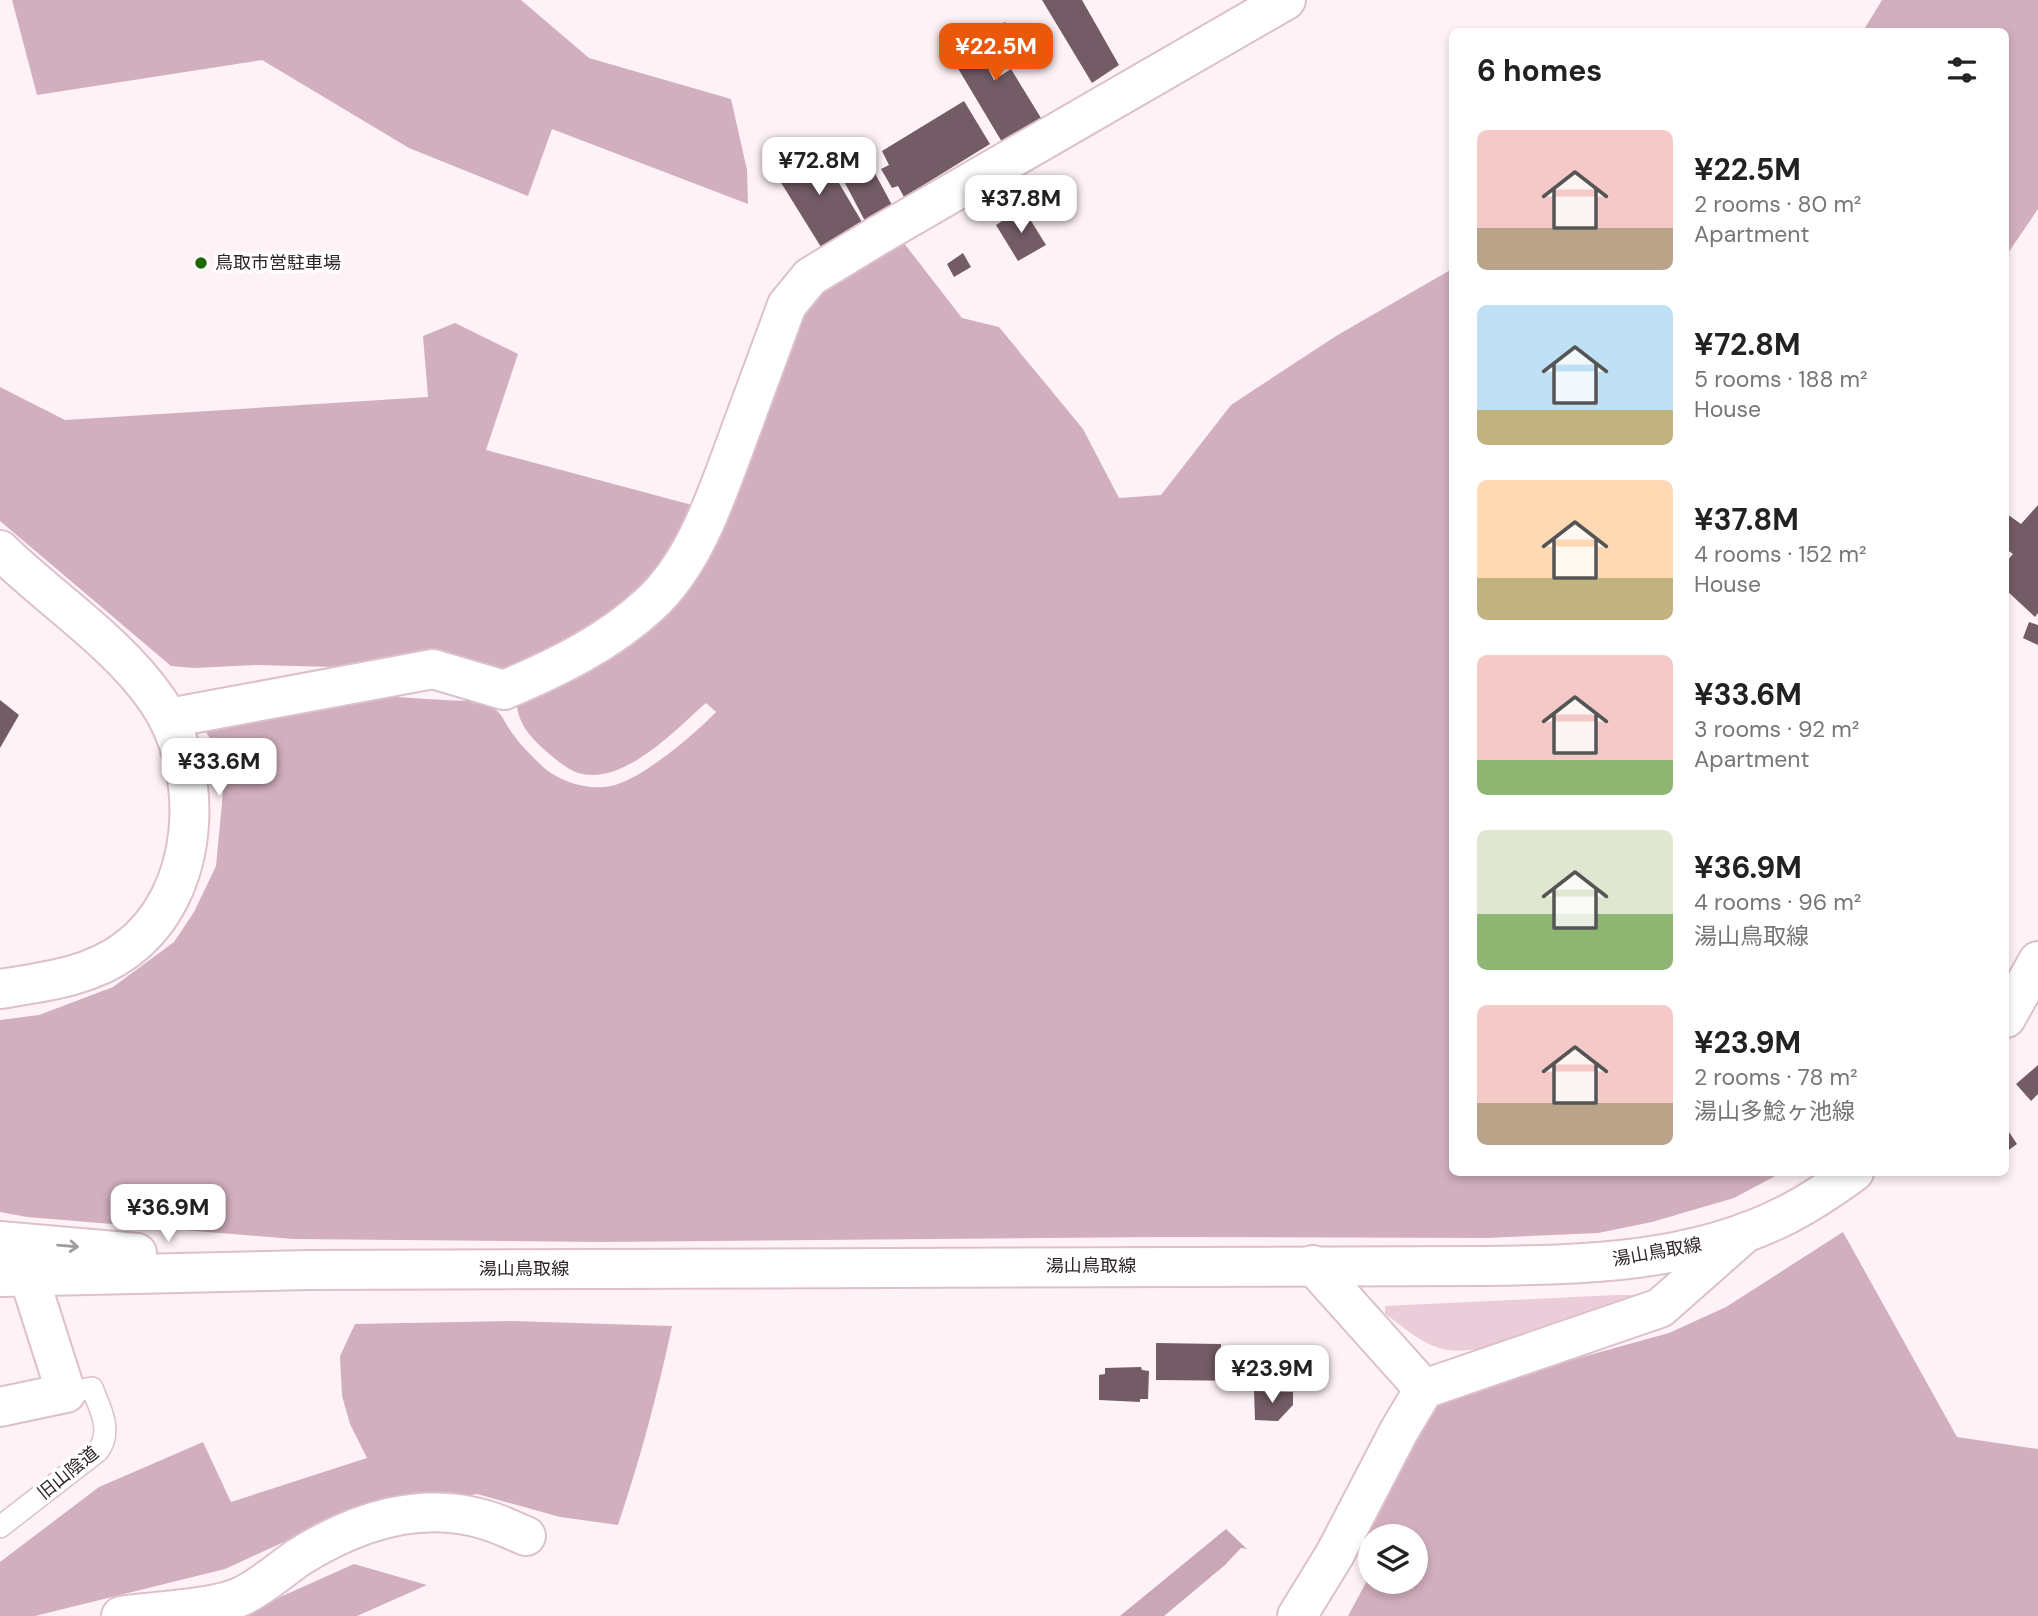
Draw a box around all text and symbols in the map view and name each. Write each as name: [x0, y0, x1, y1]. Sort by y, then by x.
pin: ¥22.5M: [939, 24, 1053, 83]
text: ¥22.5M: [955, 31, 1037, 61]
text: 6 homes: [1477, 51, 1602, 90]
icon: filters: [1943, 51, 1981, 89]
pin: ¥72.8M: [762, 138, 876, 197]
text: ¥72.8M: [778, 145, 860, 175]
text: ¥22.5M: [1694, 150, 1801, 189]
icon: home: [1533, 158, 1617, 242]
pin: ¥37.8M: [964, 176, 1078, 235]
text: ¥37.8M: [981, 183, 1061, 213]
text: 2 rooms · 80 m²: [1694, 189, 1861, 219]
text: Apartment: [1694, 219, 1809, 249]
place label: 鳥取市営駐車場: [215, 251, 341, 275]
marker: 鳥取市営駐車場: [193, 255, 209, 271]
text: ¥72.8M: [1694, 325, 1801, 364]
icon: home: [1533, 333, 1617, 417]
text: 5 rooms · 188 m²: [1694, 364, 1868, 394]
text: House: [1694, 394, 1761, 424]
text: ¥37.8M: [1694, 500, 1799, 539]
icon: home: [1533, 508, 1617, 592]
text: 4 rooms · 152 m²: [1694, 539, 1867, 569]
text: House: [1694, 569, 1761, 599]
text: ¥33.6M: [1694, 675, 1802, 714]
icon: home: [1533, 683, 1617, 767]
text: 3 rooms · 92 m²: [1694, 714, 1859, 744]
pin: ¥33.6M: [162, 738, 276, 798]
text: Apartment: [1694, 744, 1809, 774]
text: ¥33.6M: [178, 746, 260, 776]
text: ¥36.9M: [1694, 848, 1802, 887]
icon: home: [1533, 858, 1617, 942]
text: 4 rooms · 96 m²: [1694, 887, 1861, 917]
text: 湯山鳥取線: [1694, 921, 1809, 951]
text: ¥23.9M: [1694, 1023, 1801, 1062]
icon: home: [1533, 1033, 1617, 1117]
text: 2 rooms · 78 m²: [1694, 1062, 1858, 1092]
text: 湯山多鯰ヶ池線: [1694, 1096, 1855, 1126]
pin: ¥36.9M: [111, 1184, 225, 1244]
text: ¥36.9M: [127, 1192, 209, 1222]
street label: 湯山鳥取線: [1611, 1232, 1703, 1272]
one-way arrow: [56, 1240, 79, 1253]
street label: 湯山鳥取線: [1046, 1254, 1136, 1278]
street label: 湯山鳥取線: [479, 1257, 569, 1281]
pin: ¥23.9M: [1215, 1346, 1329, 1405]
text: ¥23.9M: [1231, 1353, 1313, 1383]
street label: 旧山陰道: [32, 1441, 104, 1505]
map controls: [1358, 1524, 1428, 1594]
button: layers: [1358, 1524, 1428, 1594]

